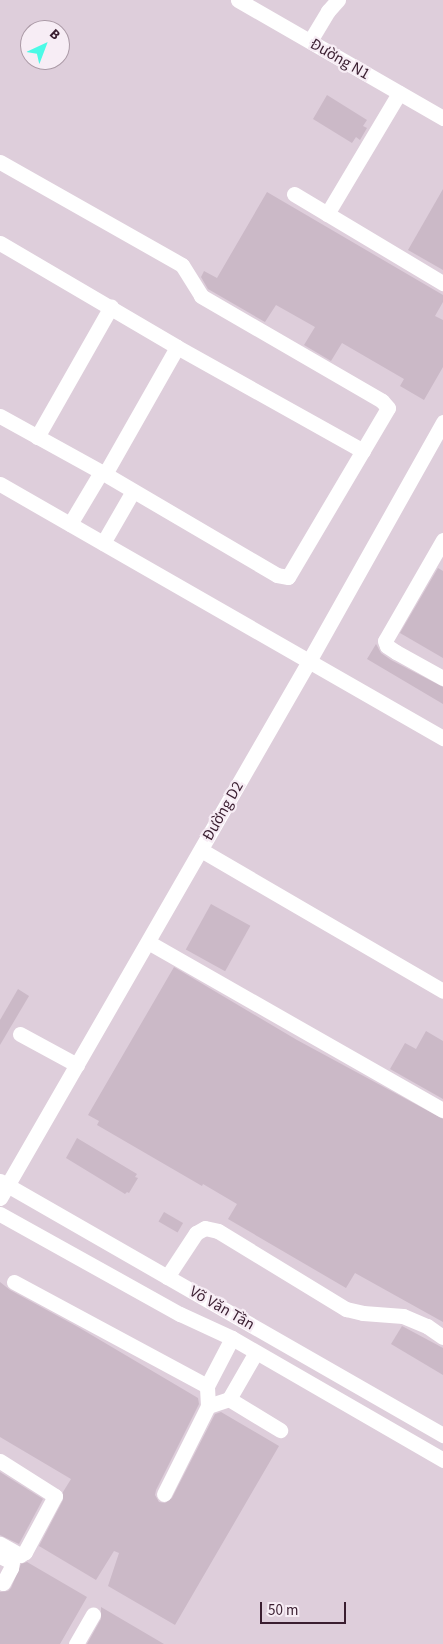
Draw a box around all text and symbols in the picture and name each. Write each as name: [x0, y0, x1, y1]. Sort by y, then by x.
north arrow: [20, 20, 70, 70]
text: B: [45, 25, 64, 45]
street label: Đường N1: [307, 34, 373, 84]
street label: Đường D2: [198, 778, 248, 844]
street label: Võ Văn Tần: [186, 1282, 258, 1334]
scale bar: [263, 1592, 349, 1624]
text: 50 m: [268, 1600, 298, 1621]

